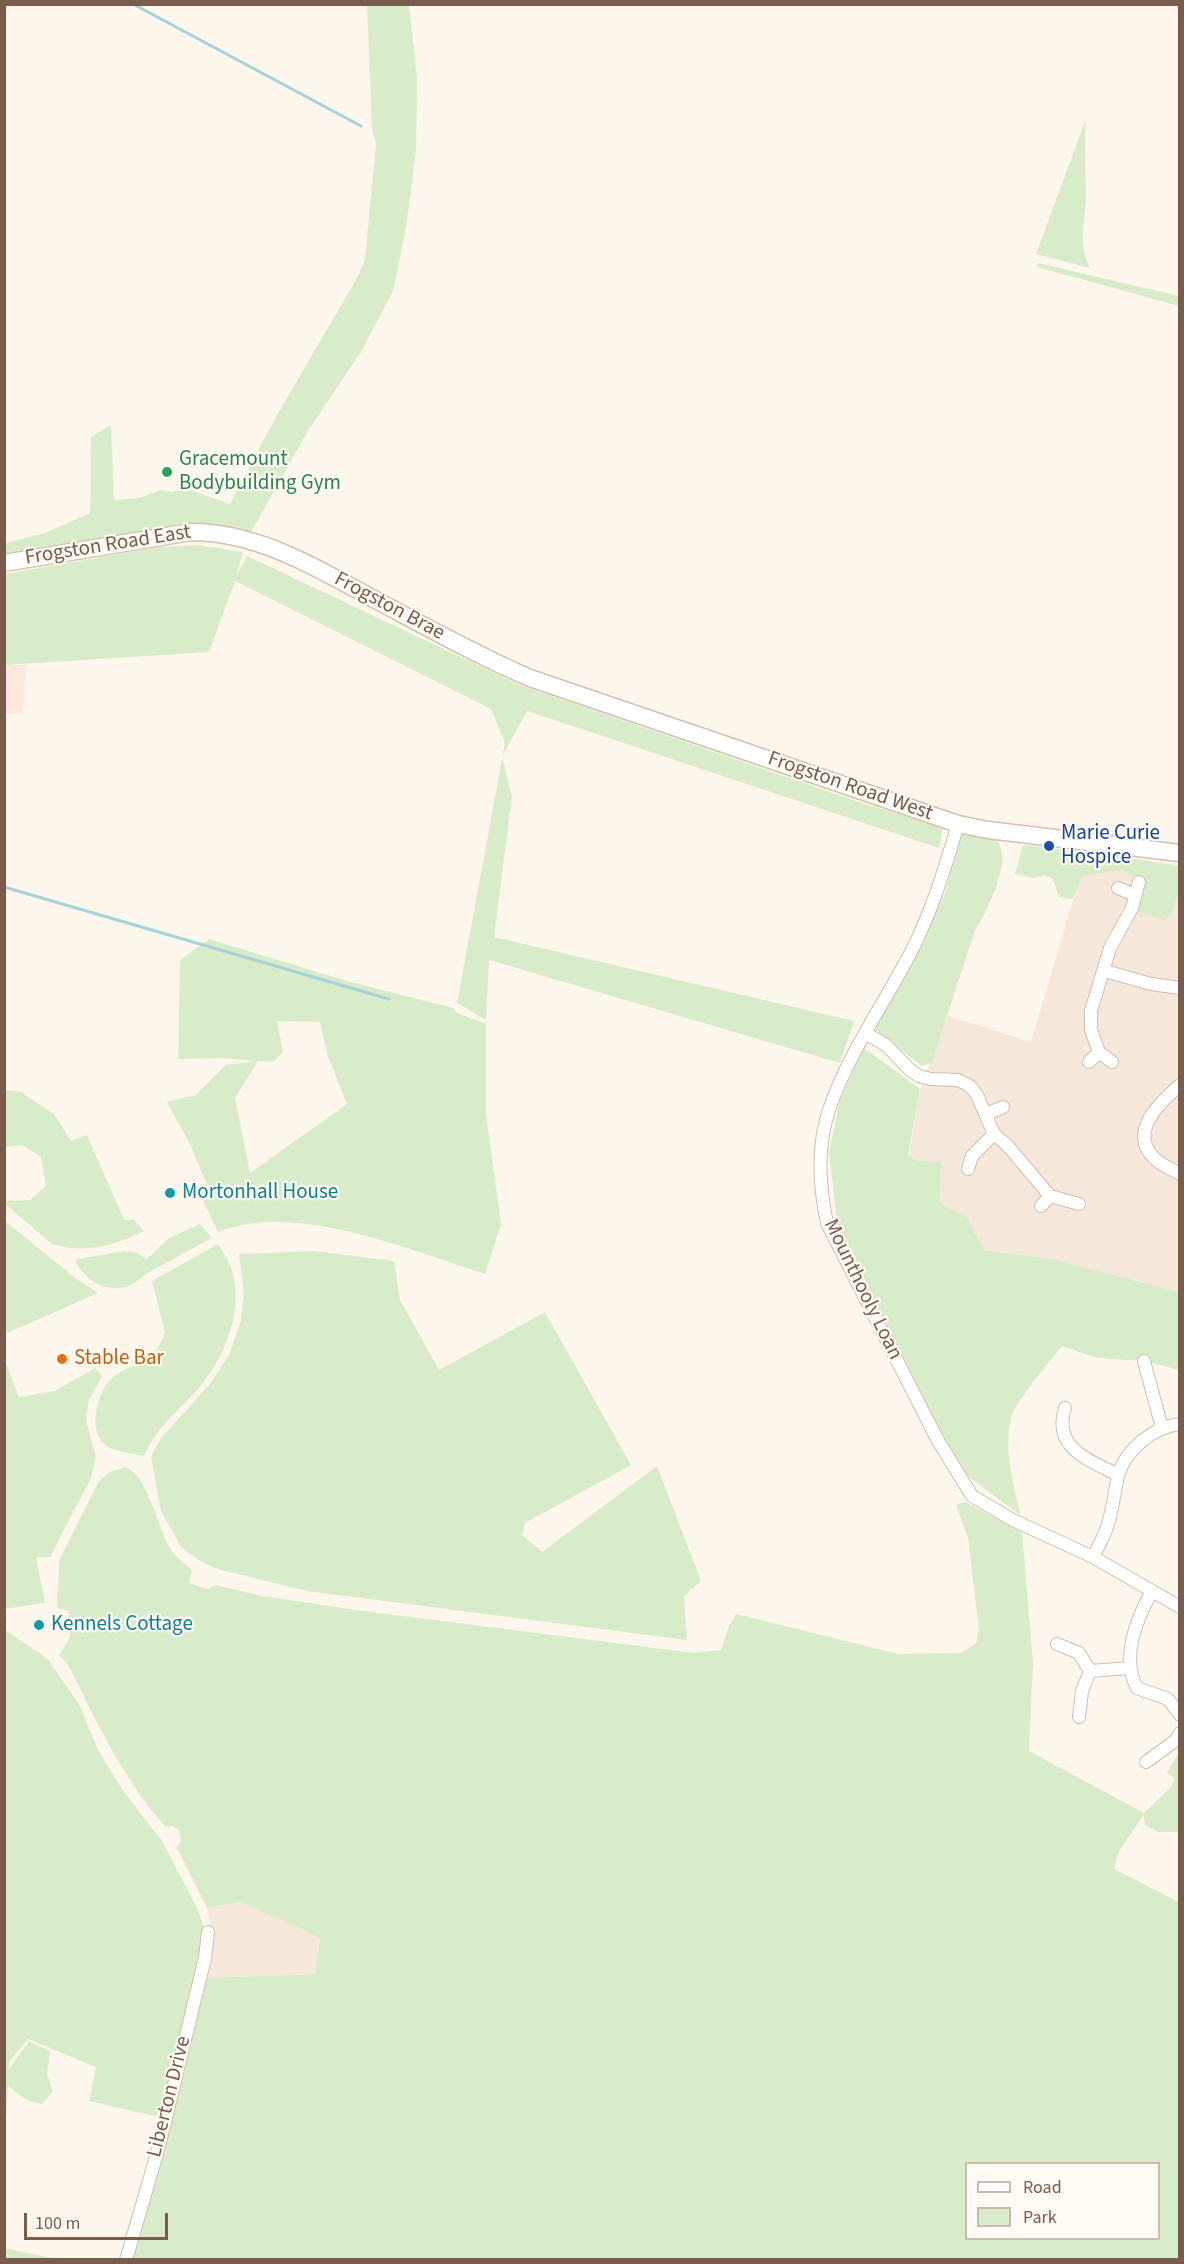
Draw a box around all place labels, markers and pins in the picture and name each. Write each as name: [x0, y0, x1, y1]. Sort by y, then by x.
place label: Gracemount Bodybuilding Gym: [179, 447, 341, 497]
marker: Gracemount Bodybuilding Gym: [160, 465, 174, 479]
place label: Marie Curie Hospice: [1061, 821, 1160, 871]
marker: Marie Curie Hospice: [1042, 839, 1056, 853]
place label: Mortonhall House: [182, 1180, 338, 1206]
marker: Mortonhall House: [163, 1186, 177, 1200]
place label: Stable Bar: [74, 1346, 164, 1372]
marker: Stable Bar: [55, 1352, 69, 1366]
place label: Kennels Cottage: [51, 1612, 193, 1638]
marker: Kennels Cottage: [32, 1618, 46, 1632]

